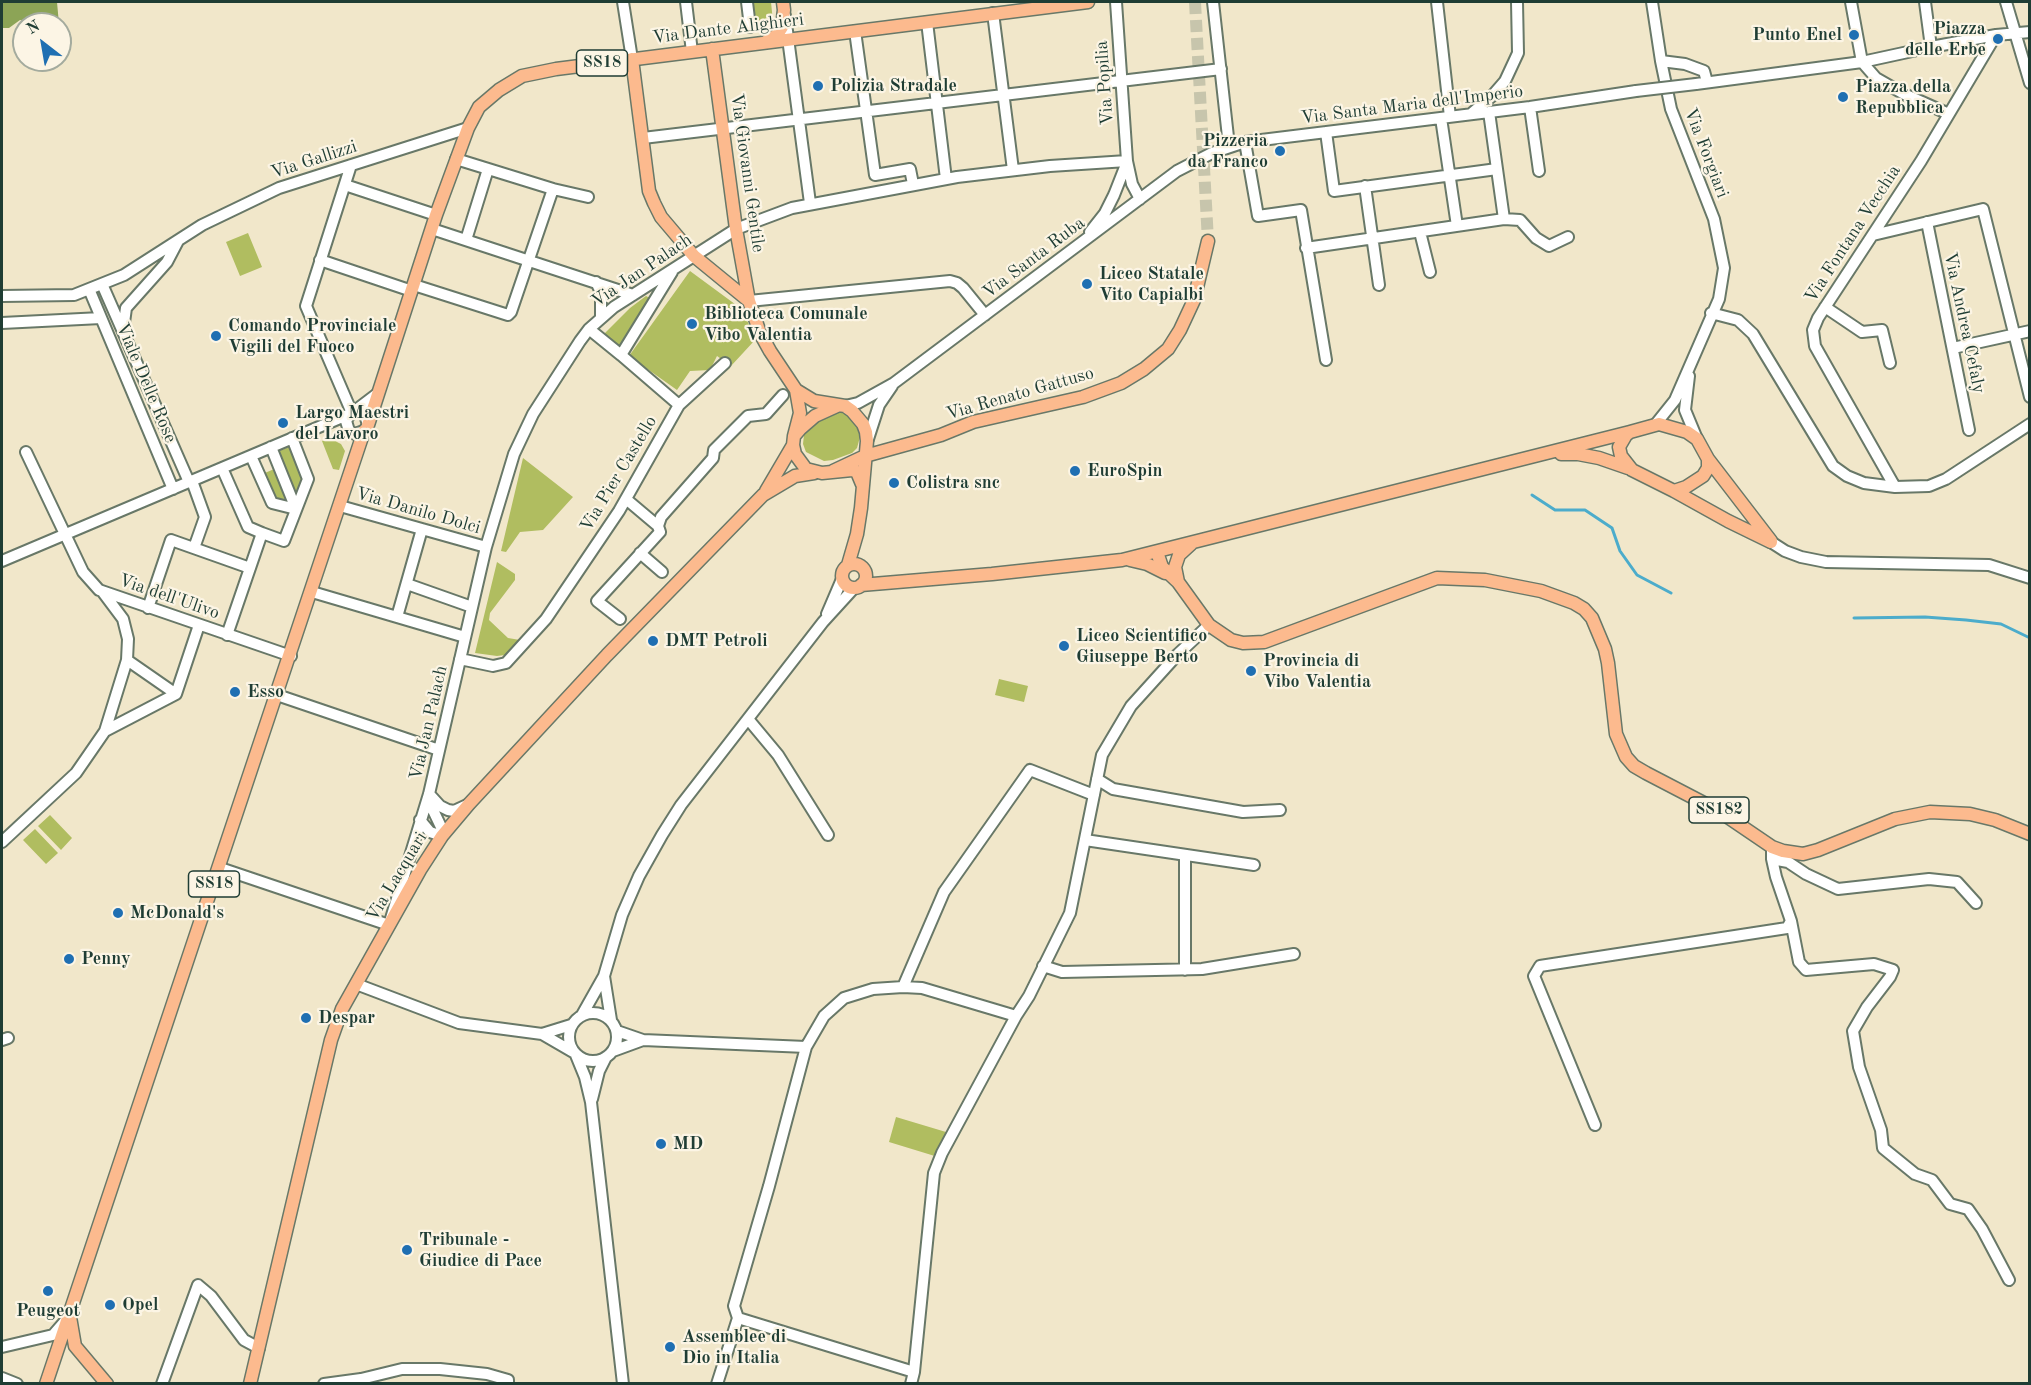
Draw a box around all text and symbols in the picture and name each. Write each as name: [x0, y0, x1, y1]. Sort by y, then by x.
street label: Via Dante Alighieri: [651, 9, 805, 49]
north arrow: [12, 12, 72, 72]
text: N: [24, 18, 43, 38]
place label: Piazza delle Erbe: [1905, 18, 1986, 60]
place label: Punto Enel: [1752, 24, 1842, 46]
marker: Punto Enel: [1847, 28, 1861, 42]
marker: Piazza delle Erbe: [1991, 32, 2005, 46]
street label: Via Popilia: [1091, 40, 1119, 126]
road number: SS18: [576, 50, 628, 76]
place label: Polizia Stradale: [830, 75, 957, 97]
place label: Piazza della Repubblica: [1855, 76, 1951, 118]
marker: Polizia Stradale: [811, 79, 825, 93]
street label: Via Santa Maria dell'Imperio: [1300, 81, 1524, 129]
marker: Piazza della Repubblica: [1836, 90, 1850, 104]
street label: Via Giovanni Gentile: [725, 92, 769, 254]
street label: Via Forgiari: [1679, 105, 1733, 201]
place label: Pizzeria da Franco: [1188, 130, 1268, 172]
street label: Via Gallizzi: [268, 136, 360, 184]
marker: Pizzeria da Franco: [1273, 144, 1287, 158]
street label: Via Fontana Vecchia: [1800, 161, 1906, 307]
street label: Via Santa Ruba: [979, 213, 1089, 303]
street label: Via Jan Palach: [587, 229, 697, 313]
street label: Via Andrea Cefaly: [1938, 250, 1990, 396]
place label: Liceo Statale Vito Capialbi: [1099, 263, 1204, 306]
marker: Liceo Statale Vito Capialbi: [1080, 277, 1094, 291]
place label: Biblioteca Comunale Vibo Valentia: [704, 303, 868, 346]
place label: Comando Provinciale Vigili del Fuoco: [228, 315, 396, 358]
marker: Biblioteca Comunale Vibo Valentia: [685, 317, 699, 331]
street label: Viale Delle Rose: [111, 320, 181, 446]
marker: Comando Provinciale Vigili del Fuoco: [209, 329, 223, 343]
street label: Via Renato Gattuso: [944, 363, 1096, 425]
place label: Largo Maestri del Lavoro: [295, 402, 409, 444]
street label: Via Pier Castello: [576, 412, 662, 536]
marker: Largo Maestri del Lavoro: [276, 416, 290, 430]
place label: EuroSpin: [1087, 460, 1162, 482]
marker: EuroSpin: [1068, 464, 1082, 478]
place label: Colistra snc: [906, 472, 1000, 494]
marker: Colistra snc: [887, 476, 901, 490]
street label: Via Danilo Dolci: [353, 483, 483, 539]
street label: Via dell'Ulivo: [116, 570, 222, 624]
place label: Liceo Scientifico Giuseppe Berto: [1076, 625, 1207, 668]
place label: DMT Petroli: [665, 630, 768, 652]
marker: DMT Petroli: [646, 634, 660, 648]
marker: Liceo Scientifico Giuseppe Berto: [1057, 639, 1071, 653]
place label: Provincia di Vibo Valentia: [1263, 650, 1371, 692]
street label: Via Jan Palach: [405, 664, 453, 782]
marker: Provincia di Vibo Valentia: [1244, 664, 1258, 678]
place label: Esso: [247, 681, 284, 703]
marker: Esso: [228, 685, 242, 699]
road number: SS182: [1689, 797, 1749, 823]
street label: Via Lacquari: [362, 828, 432, 926]
road number: SS18: [188, 871, 240, 897]
place label: McDonald's: [130, 902, 224, 924]
marker: McDonald's: [111, 906, 125, 920]
place label: Penny: [81, 948, 131, 970]
marker: Penny: [62, 952, 76, 966]
place label: Despar: [318, 1007, 375, 1029]
marker: Despar: [299, 1011, 313, 1025]
place label: MD: [673, 1133, 703, 1155]
marker: MD: [654, 1137, 668, 1151]
place label: Tribunale - Giudice di Pace: [419, 1229, 542, 1272]
marker: Tribunale - Giudice di Pace: [400, 1243, 414, 1257]
marker: Peugeot: [41, 1284, 55, 1298]
place label: Opel: [122, 1294, 159, 1316]
marker: Opel: [103, 1298, 117, 1312]
place label: Peugeot: [16, 1300, 80, 1322]
place label: Assemblee di Dio in Italia: [682, 1326, 786, 1368]
marker: Assemblee di Dio in Italia: [663, 1340, 677, 1354]

